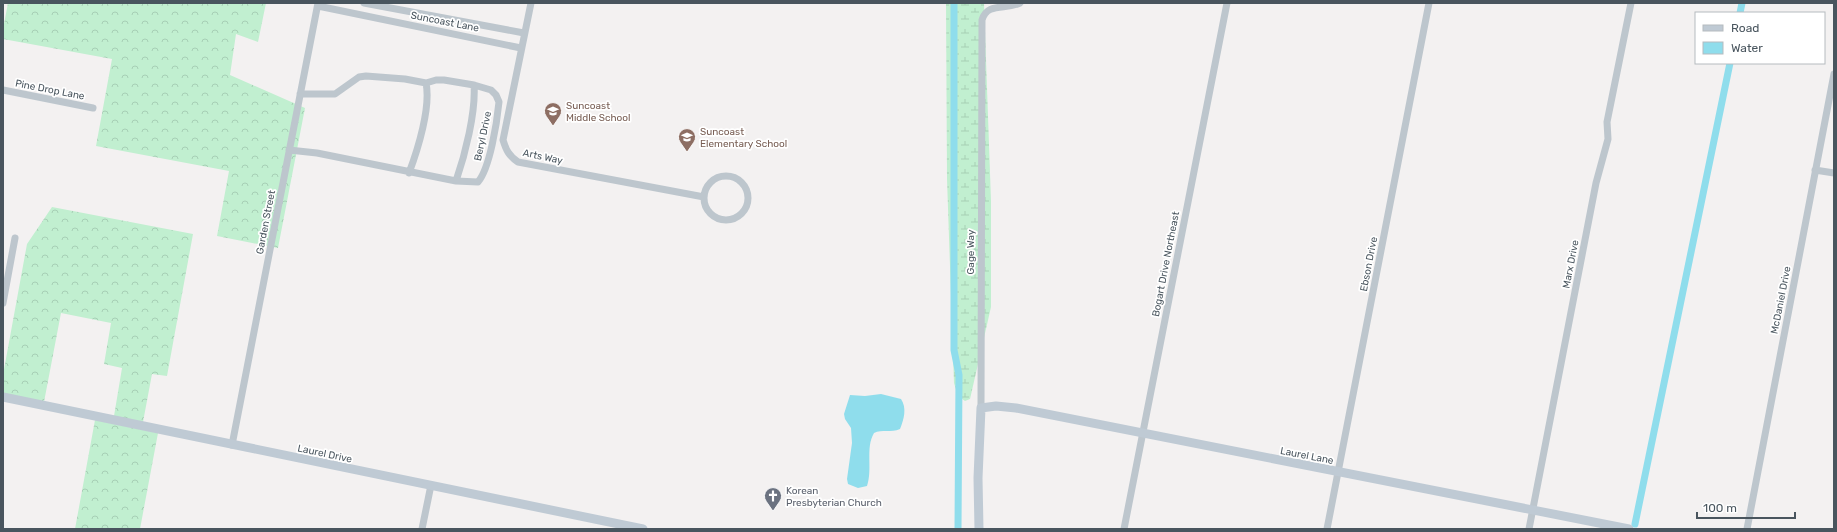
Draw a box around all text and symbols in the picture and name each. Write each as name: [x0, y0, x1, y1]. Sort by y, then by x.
street label: Suncoast Lane: [410, 9, 480, 35]
legend: [1695, 12, 1825, 64]
text: Road: [1731, 21, 1759, 35]
text: Water: [1731, 41, 1763, 55]
street label: Pine Drop Lane: [14, 77, 86, 103]
place label: Suncoast Middle School: [566, 100, 630, 124]
school or university icon: Suncoast Middle School: [543, 101, 563, 126]
street label: Beryl Drive: [472, 110, 494, 162]
place label: Suncoast Elementary School: [700, 126, 787, 150]
school or university icon: Suncoast Elementary School: [677, 127, 697, 152]
street label: Arts Way: [522, 147, 564, 167]
street label: Garden Street: [254, 189, 278, 255]
street label: Bogart Drive Northeast: [1150, 210, 1182, 318]
street label: Gage Way: [965, 229, 977, 274]
street label: Ebson Drive: [1358, 235, 1380, 293]
street label: Marx Drive: [1560, 239, 1582, 289]
street label: McDaniel Drive: [1769, 265, 1794, 335]
street label: Laurel Drive: [296, 442, 354, 466]
street label: Laurel Lane: [1279, 445, 1335, 467]
place label: Korean Presbyterian Church: [786, 485, 882, 509]
church icon: Korean Presbyterian Church: [763, 486, 783, 511]
scale bar: [1697, 494, 1795, 520]
text: 100 m: [1703, 501, 1737, 515]

